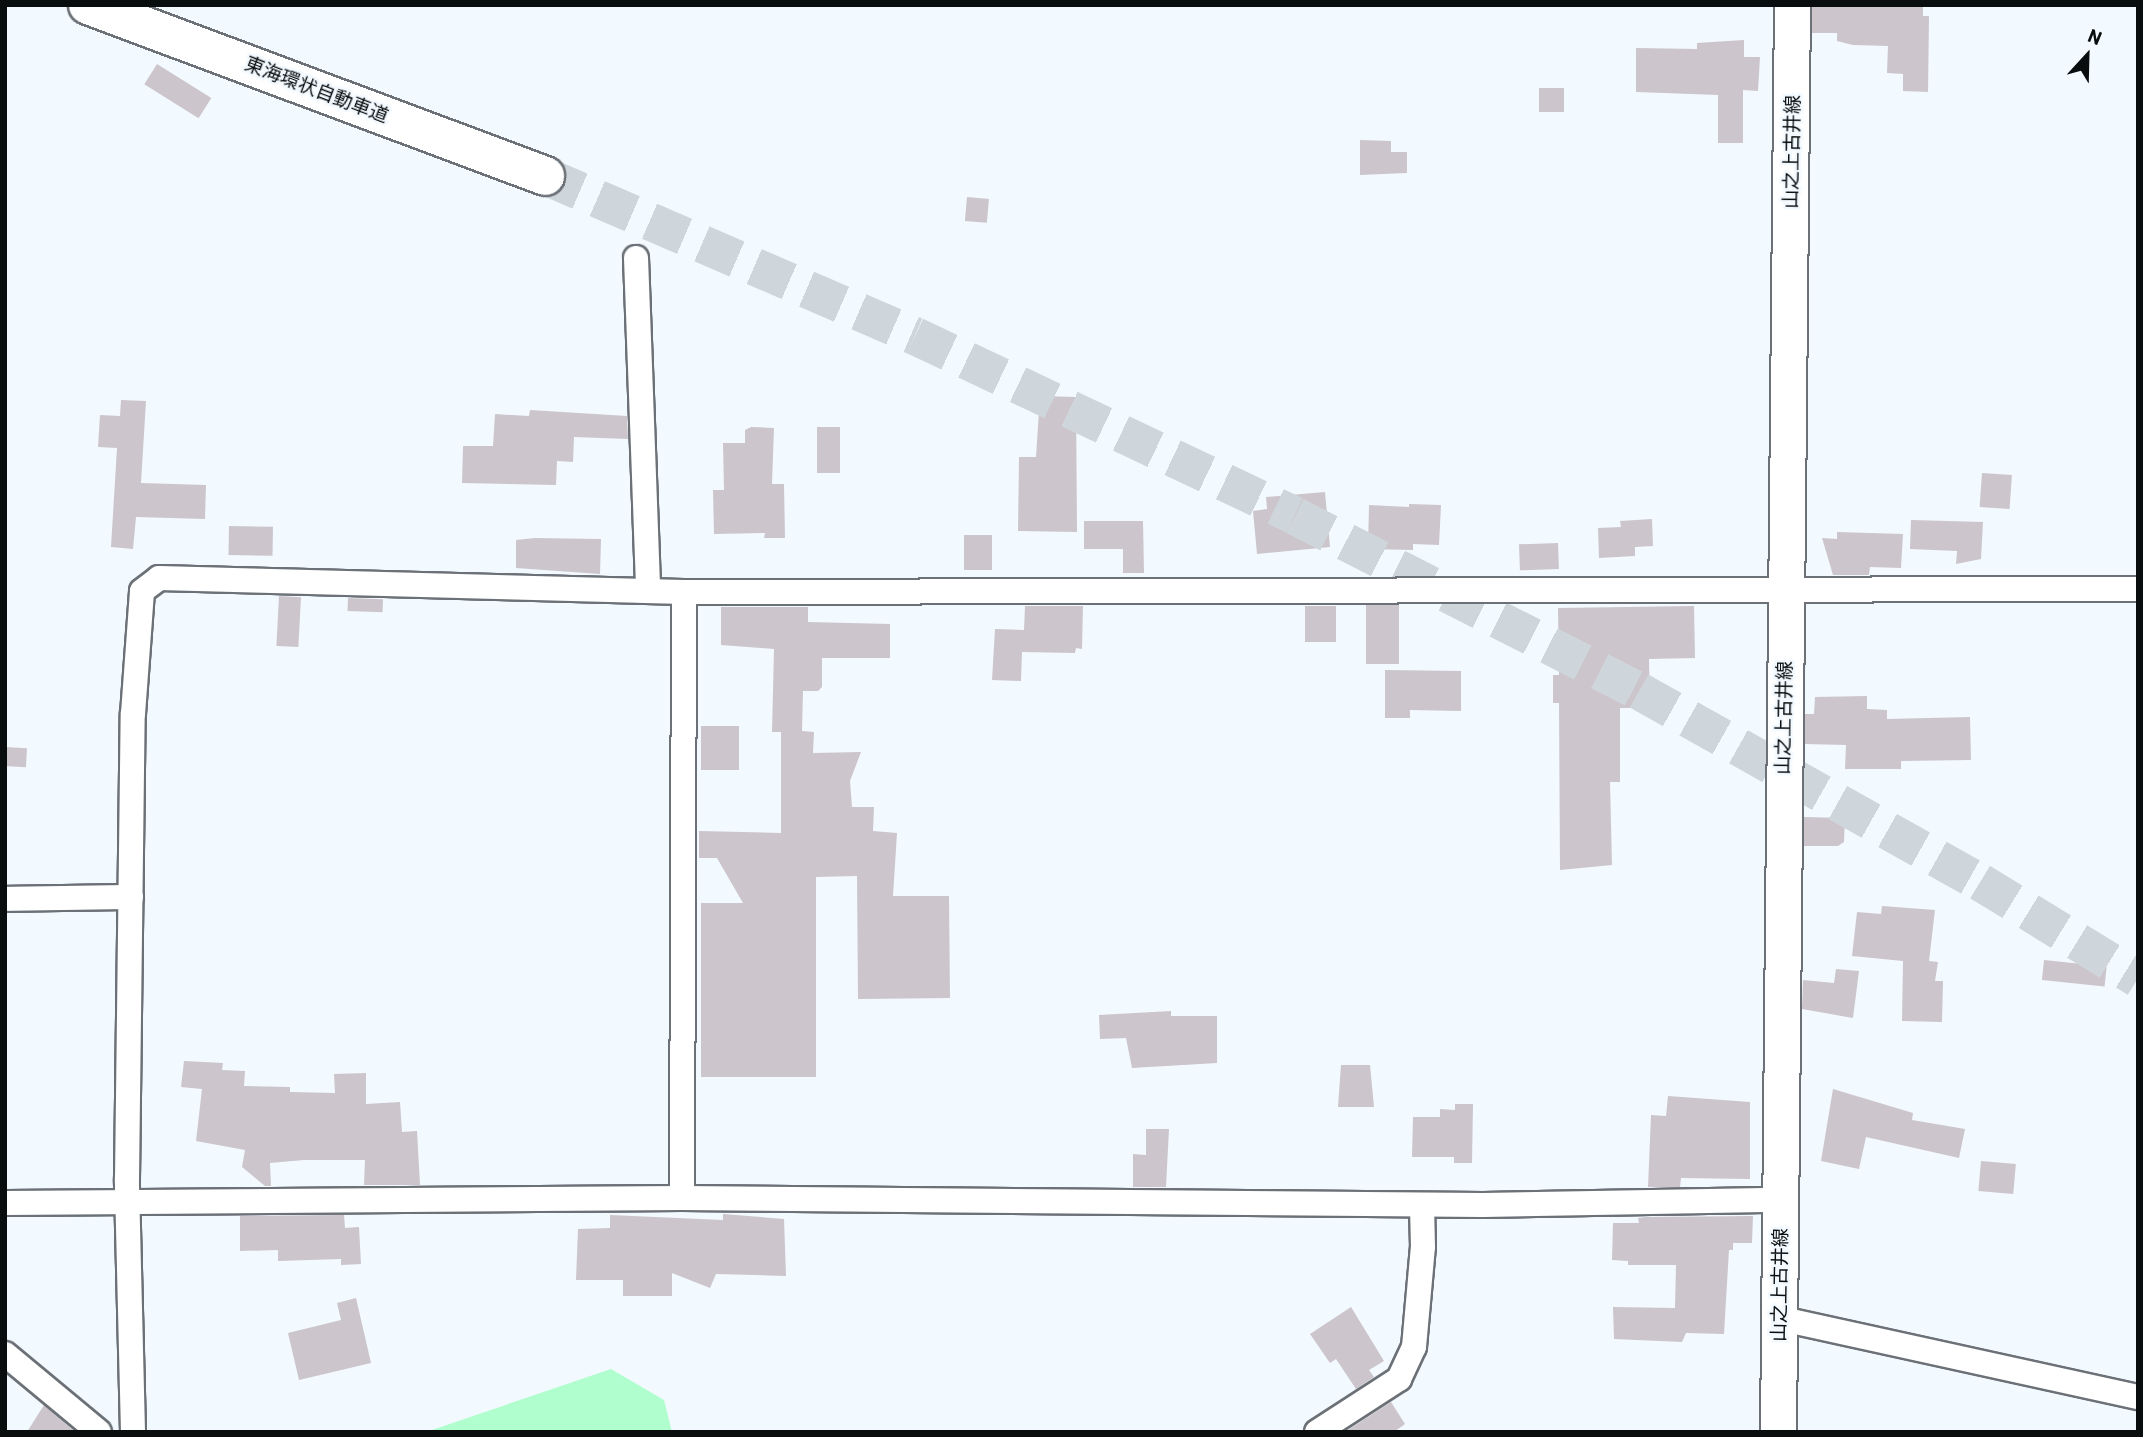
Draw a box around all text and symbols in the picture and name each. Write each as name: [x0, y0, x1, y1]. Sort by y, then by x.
north arrow: [2052, 21, 2122, 91]
text: N: [2085, 23, 2105, 49]
street label: 東海環状自動車道: [242, 51, 392, 127]
street label: 山之上古井線: [1779, 95, 1803, 209]
street label: 山之上古井線: [1771, 661, 1795, 775]
street label: 山之上古井線: [1767, 1228, 1791, 1342]

